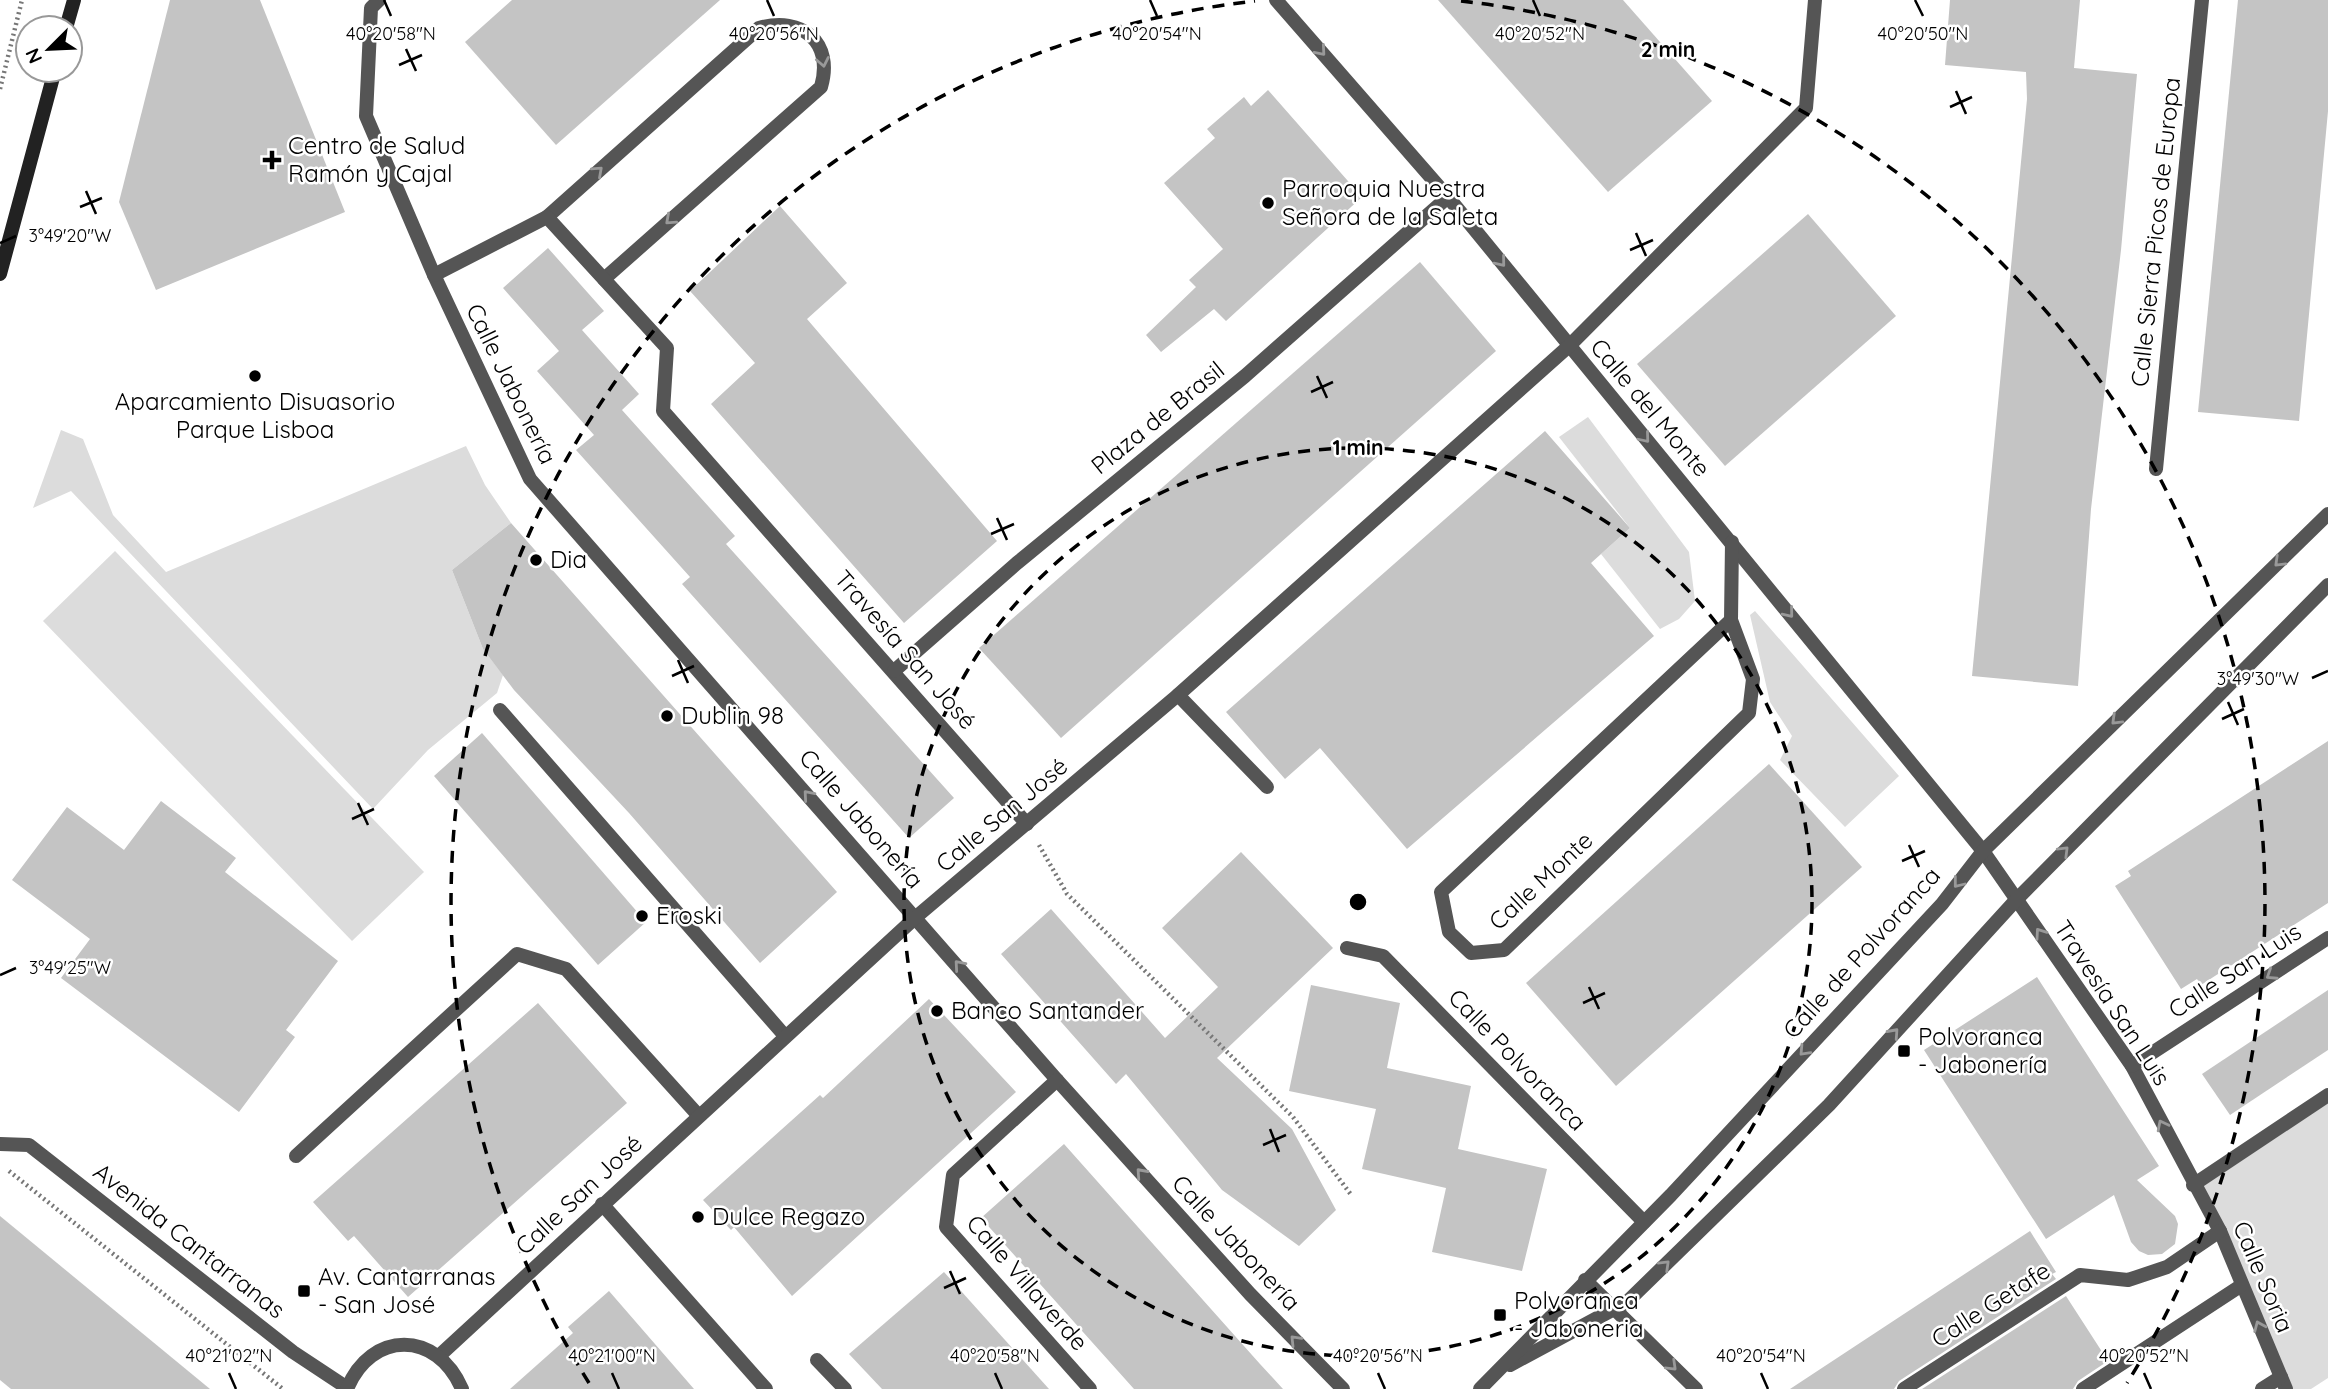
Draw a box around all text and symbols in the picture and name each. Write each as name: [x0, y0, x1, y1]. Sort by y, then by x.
north arrow: [14, 14, 84, 84]
text: 40°20'58"N: [346, 22, 436, 45]
text: 40°20'56"N: [729, 22, 819, 45]
text: 40°20'54"N: [1112, 22, 1202, 45]
text: 40°20'52"N: [1495, 22, 1585, 45]
text: 40°20'50"N: [1878, 22, 1968, 45]
text: 2 min: [1641, 36, 1695, 62]
one-way arrow: [1313, 43, 1325, 56]
text: N: [20, 45, 47, 67]
one-way arrow: [814, 55, 829, 67]
street label: Calle Sierra Picos de Europa: [2124, 76, 2186, 388]
place label: Centro de Salud Ramón y Cajal: [288, 130, 465, 188]
marker: Centro de Salud Ramón y Cajal: [262, 150, 282, 170]
one-way arrow: [590, 167, 603, 180]
place label: Parroquia Nuestra Señora de la Saleta: [1282, 173, 1498, 231]
marker: Parroquia Nuestra Señora de la Saleta: [1260, 195, 1276, 211]
one-way arrow: [666, 212, 679, 224]
text: 3°49'20"W: [28, 224, 112, 247]
one-way arrow: [1493, 253, 1505, 266]
street label: Calle Jabonería: [460, 298, 564, 469]
street label: Calle del Monte: [1584, 332, 1717, 483]
street label: Plaza de Brasil: [1085, 354, 1230, 480]
marker: Aparcamiento Disuasorio Parque Lisboa: [247, 368, 263, 384]
place label: Aparcamiento Disuasorio Parque Lisboa: [115, 386, 395, 444]
one-way arrow: [1637, 429, 1649, 442]
text: 1 min: [1333, 434, 1383, 460]
place label: Dia: [550, 544, 587, 574]
marker: Dia: [528, 552, 544, 568]
one-way arrow: [2274, 553, 2287, 566]
street label: Travesía San José: [828, 564, 983, 735]
one-way arrow: [1781, 606, 1794, 618]
text: 3°49'30"W: [2217, 667, 2299, 690]
place label: Dublin 98: [681, 700, 784, 730]
marker: Dublin 98: [659, 708, 675, 724]
one-way arrow: [2112, 712, 2125, 725]
street label: Calle Jabonería: [793, 743, 930, 894]
street label: Calle San José: [929, 750, 1073, 878]
one-way arrow: [804, 790, 816, 803]
street label: Calle Monte: [1482, 825, 1598, 936]
one-way arrow: [2056, 847, 2069, 860]
street label: Calle de Polvoranca: [1776, 860, 1946, 1044]
one-way arrow: [1953, 875, 1966, 888]
centre of rings: [1346, 890, 1370, 914]
place label: Eroski: [656, 900, 722, 930]
marker: Eroski: [634, 908, 650, 924]
street label: Travesía San Luis: [2048, 914, 2177, 1091]
street label: Calle San Luis: [2162, 916, 2307, 1024]
one-way arrow: [2036, 928, 2048, 941]
text: 3°49'25"W: [29, 956, 111, 979]
one-way arrow: [955, 961, 967, 974]
one-way arrow: [2266, 967, 2279, 979]
street label: Calle Polvoranca: [1442, 982, 1593, 1137]
place label: Banco Santander: [951, 995, 1144, 1025]
marker: Banco Santander: [929, 1003, 945, 1019]
place label: Polvoranca - Jabonería: [1918, 1021, 2048, 1079]
one-way arrow: [1886, 1028, 1898, 1041]
one-way arrow: [1800, 1043, 1812, 1056]
marker: Polvoranca - Jabonería: [1896, 1043, 1912, 1059]
one-way arrow: [2157, 1120, 2170, 1132]
street label: Calle San José: [509, 1128, 648, 1261]
street label: Avenida Cantarranas: [88, 1156, 291, 1324]
one-way arrow: [1137, 1168, 1149, 1181]
street label: Calle Jabonería: [1166, 1168, 1307, 1316]
place label: Dulce Regazo: [712, 1201, 865, 1231]
street label: Calle Villaverde: [961, 1208, 1095, 1357]
marker: Dulce Regazo: [690, 1209, 706, 1225]
street label: Calle Soria: [2227, 1216, 2301, 1337]
street label: Calle Getafe: [1926, 1255, 2055, 1354]
one-way arrow: [1657, 1260, 1670, 1273]
place label: Av. Cantarranas - San José: [318, 1261, 496, 1319]
marker: Av. Cantarranas - San José: [296, 1283, 312, 1299]
place label: Polvoranca - Jaboneria: [1514, 1285, 1644, 1343]
marker: Polvoranca - Jaboneria: [1492, 1307, 1508, 1323]
one-way arrow: [2254, 1321, 2268, 1333]
one-way arrow: [1291, 1335, 1304, 1348]
text: 40°21'02"N: [186, 1344, 272, 1367]
text: 40°21'00"N: [568, 1344, 656, 1367]
text: 40°20'58"N: [950, 1344, 1040, 1367]
text: 40°20'56"N: [1333, 1344, 1423, 1367]
text: 40°20'54"N: [1716, 1344, 1806, 1367]
text: 40°20'52"N: [2099, 1344, 2189, 1367]
one-way arrow: [1664, 1358, 1677, 1371]

